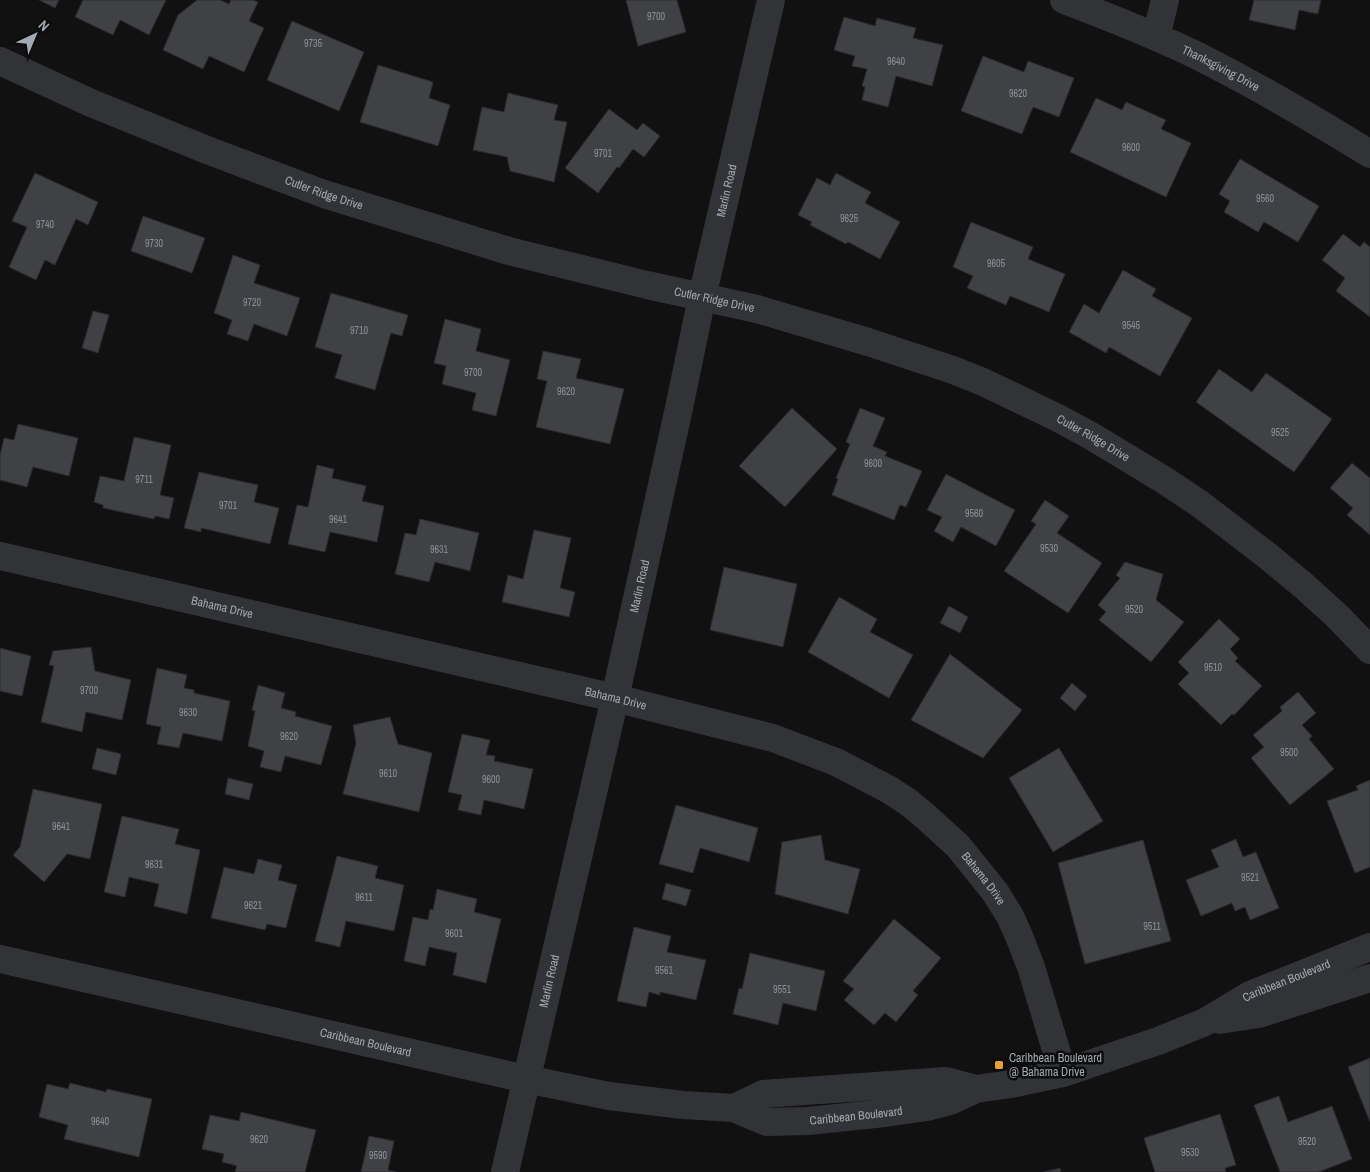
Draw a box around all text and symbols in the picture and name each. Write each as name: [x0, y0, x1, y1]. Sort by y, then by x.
north arrow: [10, 10, 60, 60]
house number: 9700: [647, 10, 666, 23]
text: N: [35, 16, 53, 35]
house number: 9735: [304, 37, 323, 50]
street label: Thanksgiving Drive: [1179, 42, 1262, 95]
house number: 9640: [887, 55, 906, 68]
house number: 9620: [1009, 87, 1028, 100]
house number: 9600: [1122, 141, 1141, 154]
house number: 9701: [594, 147, 613, 160]
street label: Marlin Road: [713, 163, 741, 219]
street label: Cutler Ridge Drive: [283, 172, 365, 214]
house number: 9560: [1256, 192, 1275, 205]
house number: 9625: [840, 212, 859, 225]
house number: 9740: [36, 218, 55, 231]
house number: 9730: [145, 237, 164, 250]
house number: 9605: [987, 257, 1006, 270]
street label: Cutler Ridge Drive: [673, 283, 756, 316]
house number: 9720: [243, 296, 262, 309]
house number: 9545: [1122, 319, 1141, 332]
house number: 9710: [350, 324, 369, 337]
house number: 9700: [464, 366, 483, 379]
house number: 9620: [557, 385, 576, 398]
street label: Cutler Ridge Drive: [1054, 411, 1133, 465]
house number: 9525: [1271, 426, 1290, 439]
house number: 9600: [864, 457, 883, 470]
house number: 9711: [135, 473, 153, 486]
house number: 9701: [219, 499, 238, 512]
house number: 9560: [965, 507, 984, 520]
house number: 9641: [329, 513, 348, 526]
house number: 9530: [1040, 542, 1059, 555]
house number: 9631: [430, 543, 449, 556]
street label: Marlin Road: [626, 558, 653, 614]
street label: Bahama Drive: [190, 592, 255, 622]
house number: 9520: [1125, 603, 1144, 616]
house number: 9510: [1204, 661, 1223, 674]
street label: Bahama Drive: [583, 683, 648, 714]
house number: 9700: [80, 684, 99, 697]
house number: 9630: [179, 706, 198, 719]
house number: 9620: [280, 730, 299, 743]
house number: 9500: [1280, 746, 1299, 759]
house number: 9610: [379, 767, 398, 780]
house number: 9600: [482, 773, 501, 786]
house number: 9641: [52, 820, 71, 833]
street label: Bahama Drive: [958, 849, 1009, 908]
house number: 9631: [145, 858, 164, 871]
house number: 9521: [1241, 871, 1260, 884]
house number: 9611: [355, 891, 373, 904]
house number: 9621: [244, 899, 263, 912]
house number: 9511: [1143, 920, 1161, 933]
house number: 9601: [445, 927, 464, 940]
street label: Marlin Road: [535, 953, 563, 1009]
street label: Caribbean Boulevard: [1239, 956, 1333, 1006]
house number: 9561: [655, 964, 674, 977]
house number: 9551: [773, 983, 792, 996]
street label: Caribbean Boulevard: [318, 1024, 413, 1061]
place label: Caribbean Boulevard @ Bahama Drive: [1009, 1050, 1102, 1080]
marker: Caribbean Boulevard @ Bahama Drive: [993, 1059, 1005, 1071]
street label: Caribbean Boulevard: [809, 1103, 903, 1129]
house number: 9640: [91, 1115, 110, 1128]
house number: 9620: [250, 1133, 269, 1146]
house number: 9520: [1298, 1135, 1317, 1148]
house number: 9530: [1181, 1146, 1200, 1159]
house number: 9590: [369, 1149, 388, 1162]

